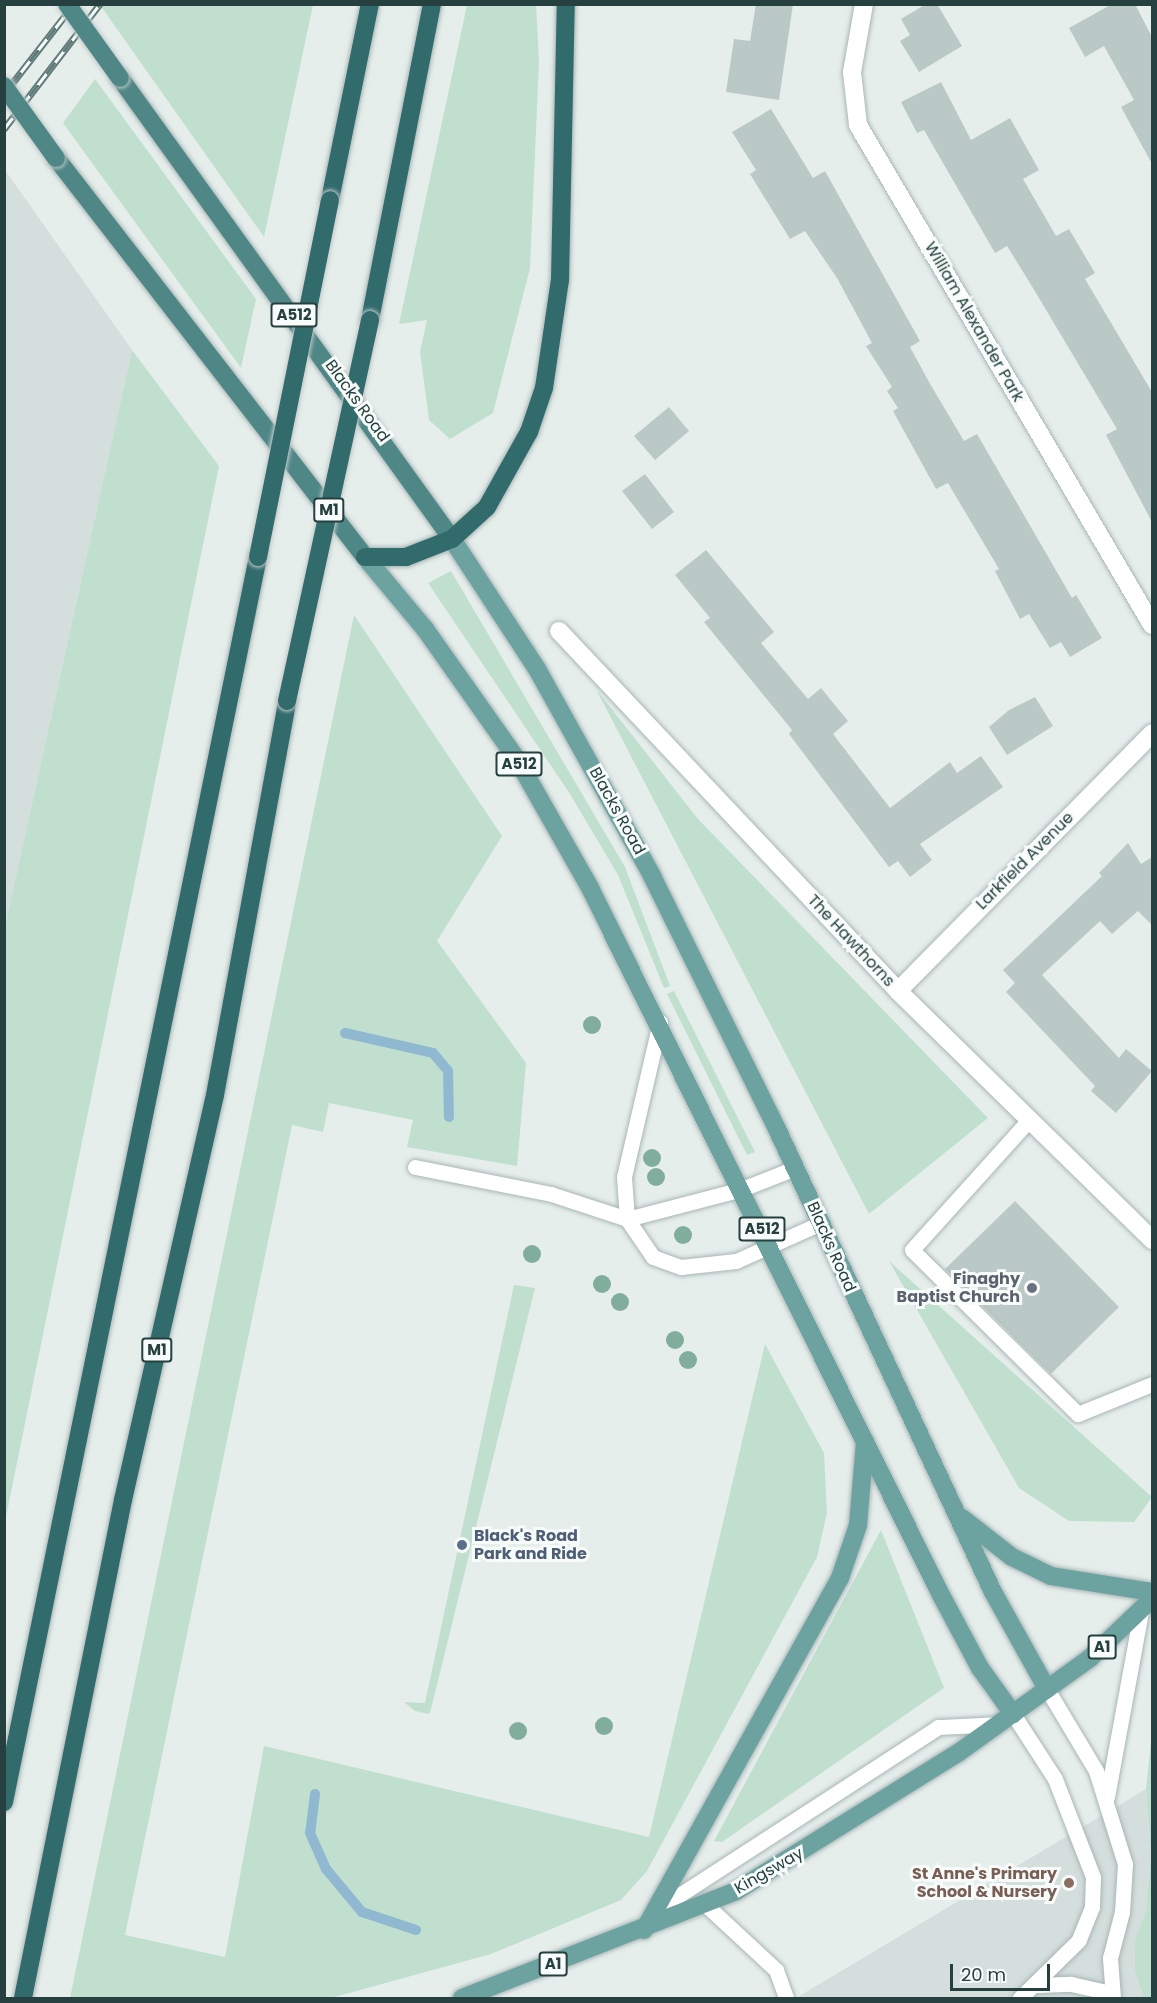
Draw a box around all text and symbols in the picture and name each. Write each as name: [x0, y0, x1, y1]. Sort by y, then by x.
street label: William Alexander Park: [920, 239, 1028, 405]
road number: A512: [270, 303, 318, 327]
street label: Blacks Road: [321, 356, 393, 446]
road number: M1: [312, 498, 346, 522]
road number: A512: [495, 752, 543, 776]
street label: Blacks Road: [585, 764, 649, 858]
street label: Larkfield Avenue: [972, 808, 1078, 914]
street label: The Hawthorns: [803, 891, 899, 991]
street label: Blacks Road: [803, 1199, 859, 1295]
road number: A512: [738, 1217, 786, 1241]
place label: Finaghy Baptist Church: [897, 1269, 1020, 1307]
marker: Finaghy Baptist Church: [1025, 1281, 1039, 1295]
road number: M1: [140, 1338, 174, 1362]
place label: Black's Road Park and Ride: [474, 1526, 587, 1564]
marker: Black's Road Park and Ride: [455, 1538, 469, 1552]
road number: A1: [1087, 1635, 1117, 1659]
street label: Kingsway: [731, 1844, 807, 1898]
place label: St Anne's Primary School & Nursery: [912, 1864, 1057, 1902]
marker: St Anne's Primary School & Nursery: [1062, 1876, 1076, 1890]
road number: A1: [538, 1952, 568, 1976]
scale bar: [953, 1952, 1054, 1990]
text: 20 m: [961, 1962, 1006, 1987]

